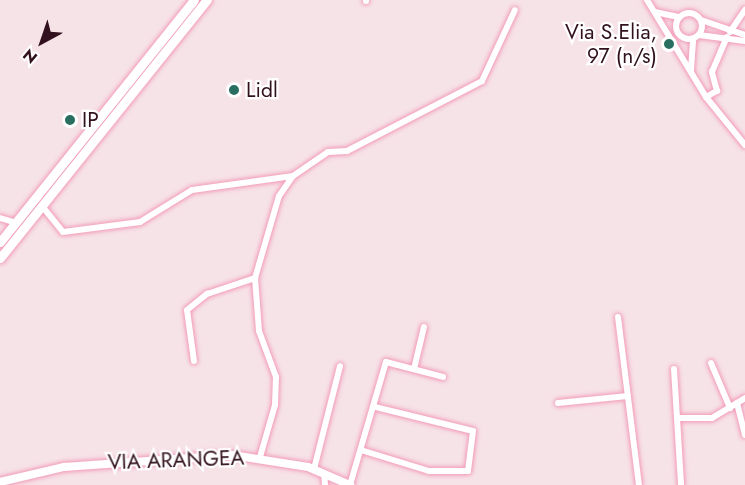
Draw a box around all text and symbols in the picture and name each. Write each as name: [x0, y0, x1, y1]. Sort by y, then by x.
north arrow: [12, 12, 72, 72]
place label: Via S.Elia, 97 (n/s): [565, 19, 657, 69]
marker: Via S.Elia, 97 (n/s): [662, 37, 676, 51]
text: N: [18, 43, 42, 69]
place label: Lidl: [246, 77, 278, 103]
marker: Lidl: [227, 83, 241, 97]
place label: IP: [82, 107, 99, 133]
marker: IP: [63, 113, 77, 127]
street label: VIA ARANGEA: [107, 445, 245, 475]

